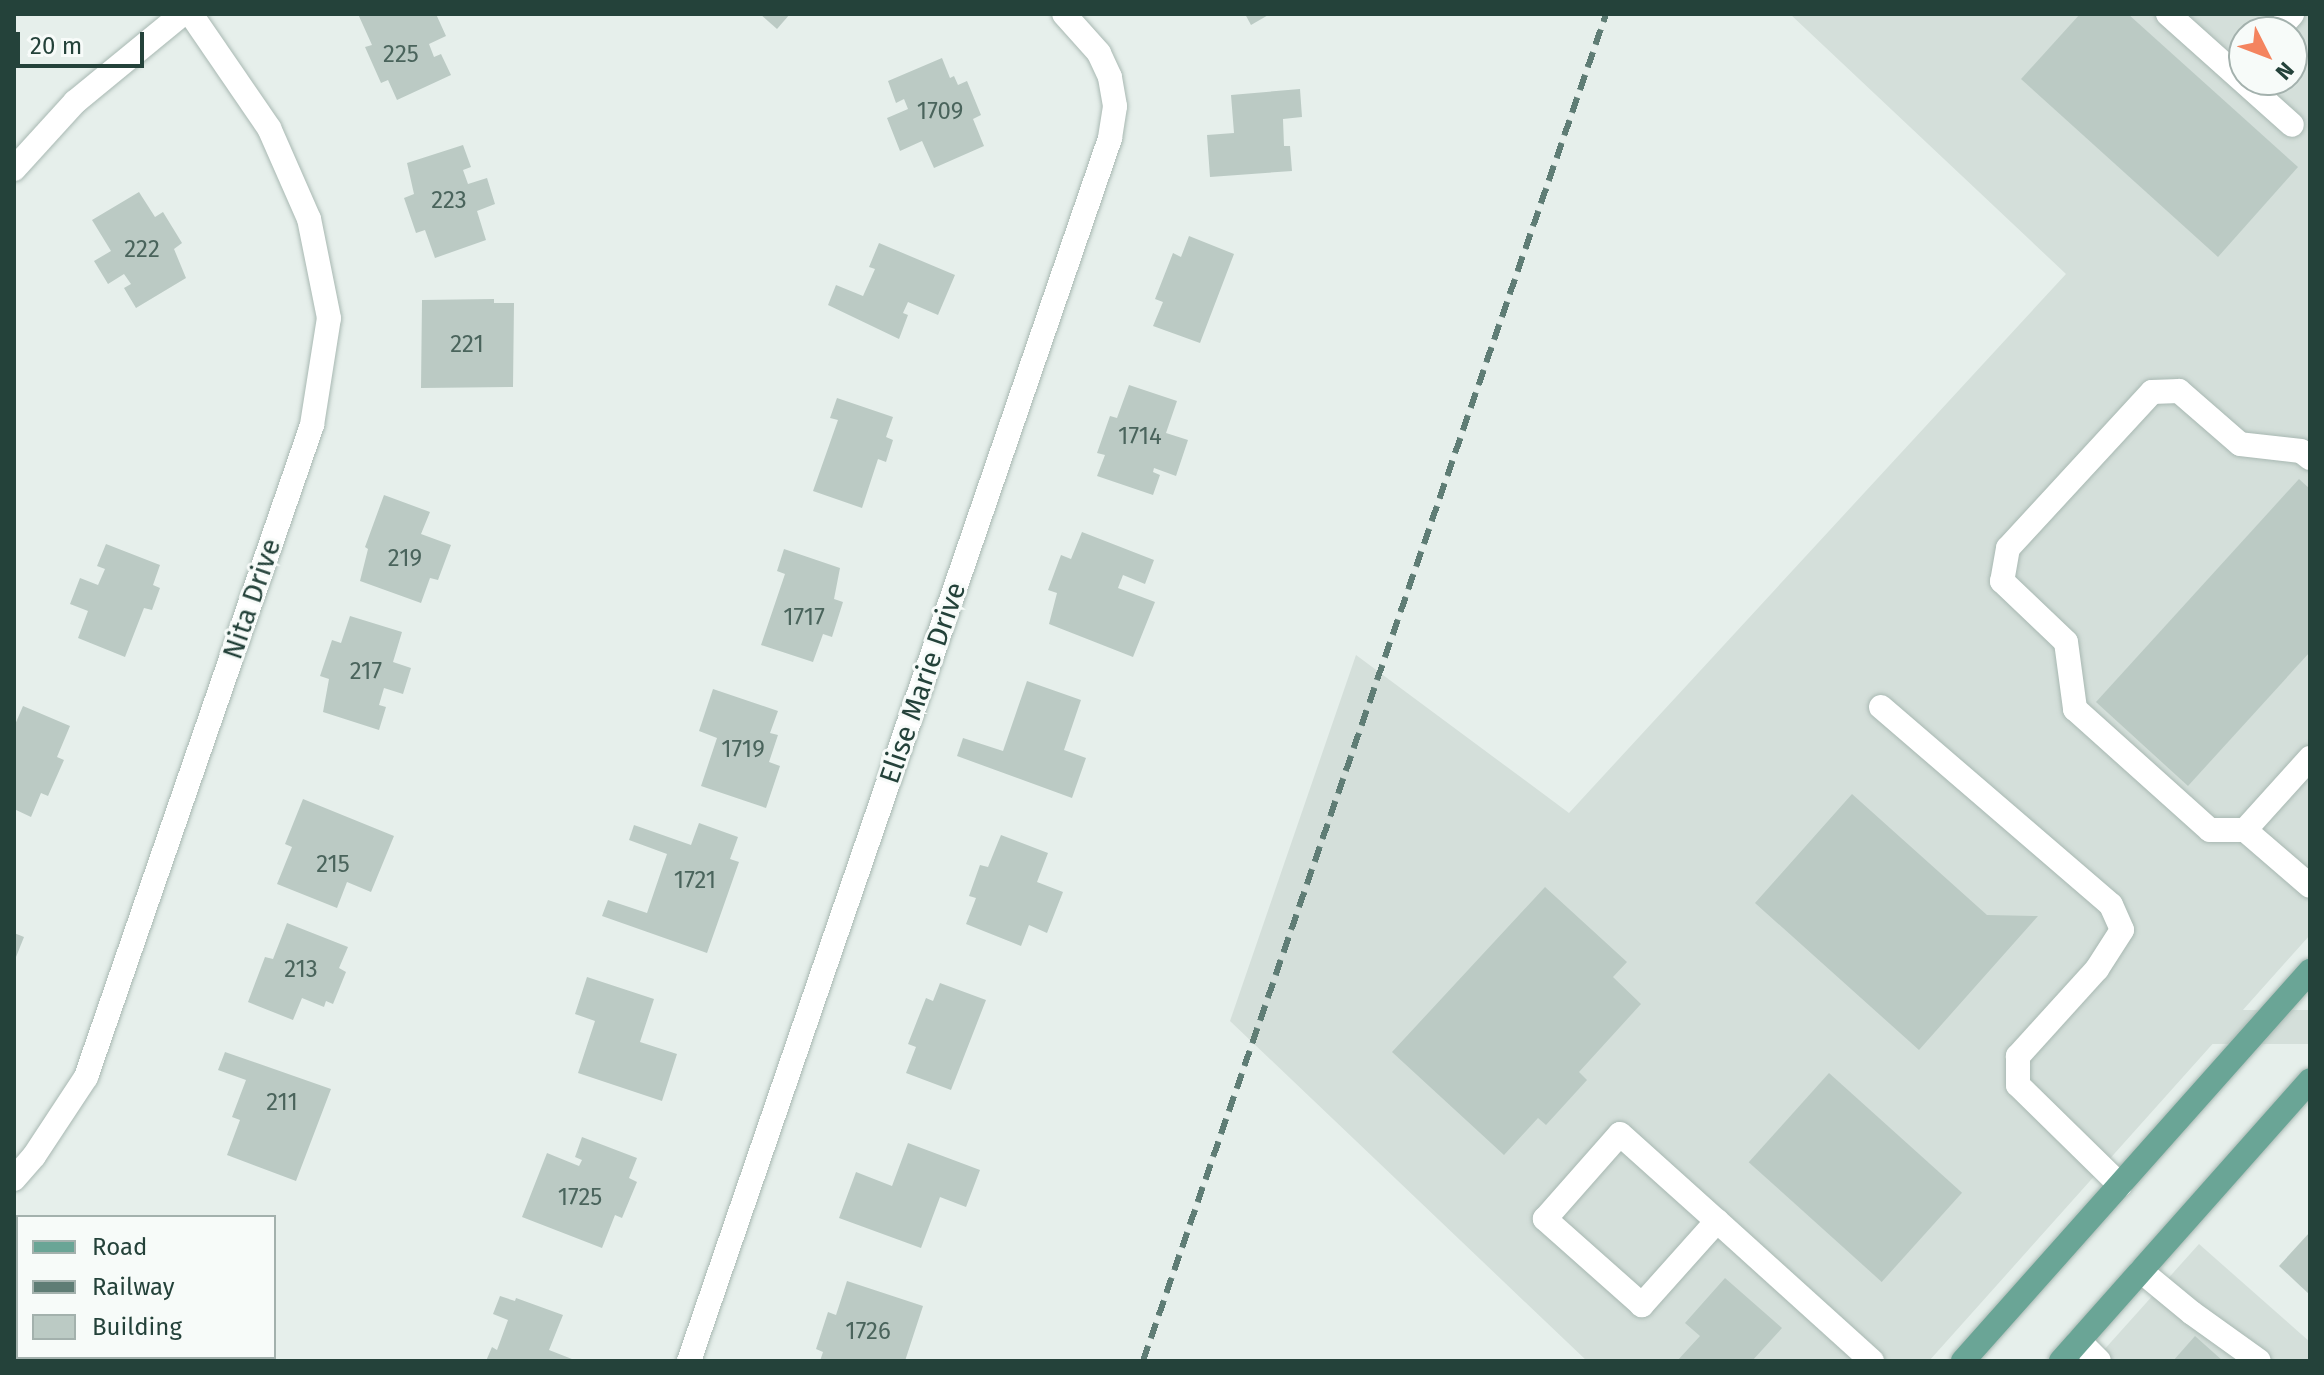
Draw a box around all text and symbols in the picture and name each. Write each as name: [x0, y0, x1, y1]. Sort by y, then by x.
scale bar: [20, 16, 148, 66]
north arrow: [2228, 16, 2308, 96]
text: 20 m: [30, 32, 82, 60]
house number: 225: [383, 41, 419, 69]
text: N: [2270, 57, 2300, 86]
house number: 1709: [917, 98, 963, 126]
house number: 223: [431, 187, 467, 215]
house number: 222: [124, 236, 160, 264]
house number: 221: [450, 331, 484, 359]
house number: 1714: [1118, 423, 1162, 451]
street label: Nita Drive: [216, 534, 288, 664]
house number: 219: [388, 545, 422, 573]
street label: Elise Marie Drive: [873, 578, 973, 788]
house number: 1717: [783, 604, 825, 632]
house number: 217: [350, 658, 382, 686]
house number: 1719: [721, 736, 765, 764]
house number: 215: [316, 851, 350, 879]
house number: 1721: [674, 867, 716, 895]
house number: 213: [284, 956, 318, 984]
house number: 211: [266, 1089, 298, 1117]
house number: 1725: [558, 1184, 602, 1212]
legend: [16, 1215, 276, 1359]
text: Road: [92, 1233, 147, 1261]
text: Railway: [92, 1273, 175, 1301]
text: Building: [92, 1313, 182, 1341]
house number: 1726: [845, 1318, 891, 1346]

